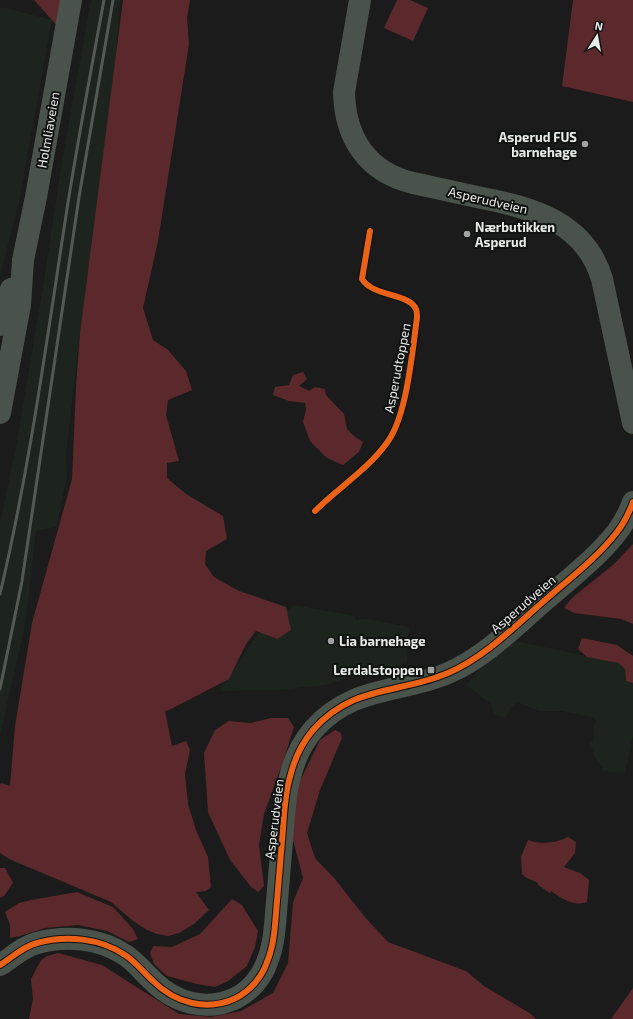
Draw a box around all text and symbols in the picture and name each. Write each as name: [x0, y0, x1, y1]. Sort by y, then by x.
north arrow: [577, 16, 617, 56]
text: N: [594, 19, 604, 33]
street label: Holmliaveien: [33, 91, 63, 169]
place label: Asperud FUS barnehage: [499, 129, 577, 160]
marker: Asperud FUS barnehage: [580, 139, 590, 149]
street label: Asperudveien: [447, 183, 529, 217]
place label: Nærbutikken Asperud: [475, 219, 555, 250]
marker: Nærbutikken Asperud: [462, 229, 472, 239]
street label: Asperudtoppen: [380, 322, 414, 414]
street label: Asperudveien: [487, 571, 559, 637]
place label: Lia barnehage: [339, 633, 426, 649]
marker: Lia barnehage: [326, 636, 336, 646]
place label: Lerdalstoppen: [333, 662, 423, 678]
marker: Lerdalstoppen: [426, 665, 436, 675]
street label: Asperudveien: [261, 778, 287, 860]

